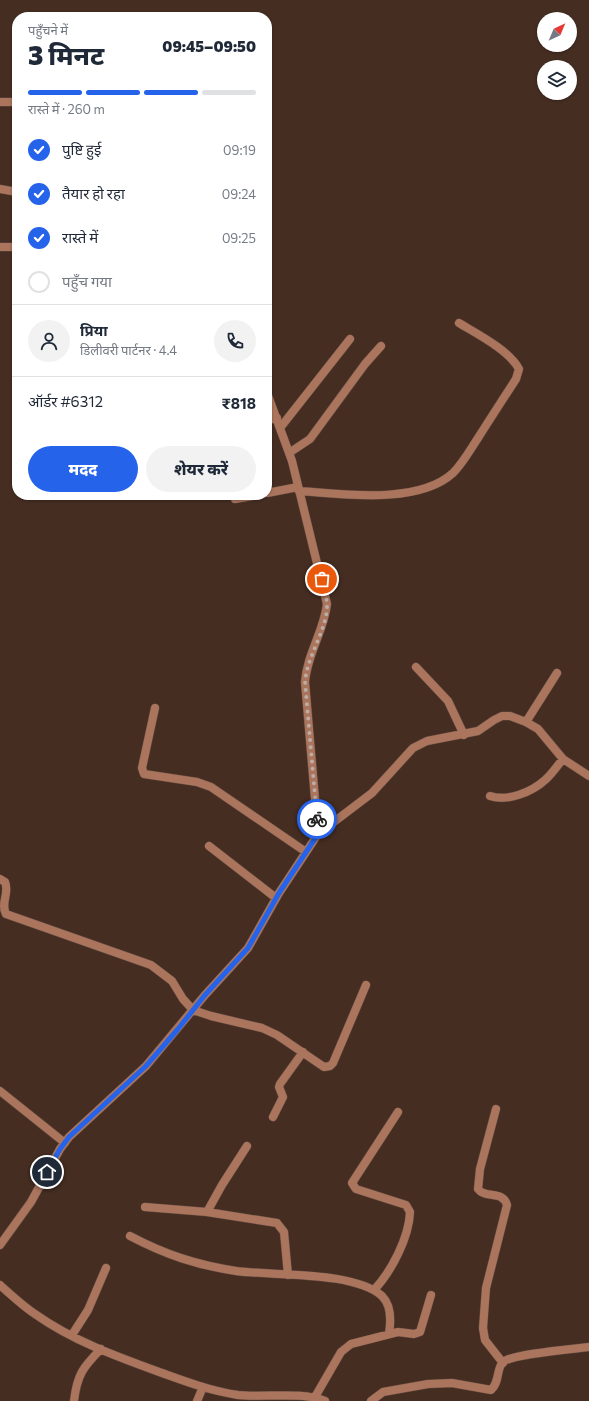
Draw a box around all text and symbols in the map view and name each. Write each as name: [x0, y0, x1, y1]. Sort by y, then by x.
north arrow: [537, 12, 577, 52]
map controls: [537, 12, 577, 100]
text: पहुँचने में: [28, 22, 68, 38]
text: 09:45–09:50: [162, 37, 256, 55]
text: 3 मिनट: [28, 39, 104, 70]
button: layers: [537, 60, 577, 100]
text: रास्ते में · 260 m: [28, 101, 105, 117]
icon: check: [28, 139, 50, 161]
text: पुष्टि हुई: [62, 140, 101, 158]
text: 09:19: [223, 142, 256, 158]
icon: check: [28, 183, 50, 205]
text: तैयार हो रहा: [62, 184, 125, 202]
text: 09:24: [222, 186, 256, 202]
icon: check: [28, 227, 50, 249]
text: रास्ते में: [62, 228, 98, 246]
text: 09:25: [222, 230, 256, 246]
text: पहुँच गया: [62, 272, 112, 290]
button: person: [28, 320, 70, 362]
button: phone: [214, 320, 256, 362]
text: प्रिया: [80, 321, 108, 339]
text: डिलीवरी पार्टनर · 4.4: [80, 342, 177, 358]
text: ऑर्डर #6312: [28, 392, 103, 410]
text: ₹818: [221, 394, 256, 412]
button: मदद: [28, 446, 138, 492]
button: शेयर करें: [146, 446, 256, 492]
pin: [305, 562, 339, 596]
icon: bag: [311, 568, 333, 590]
courier: [297, 799, 337, 839]
icon: bike: [306, 808, 328, 830]
pin: [30, 1155, 64, 1189]
icon: home: [36, 1161, 58, 1183]

